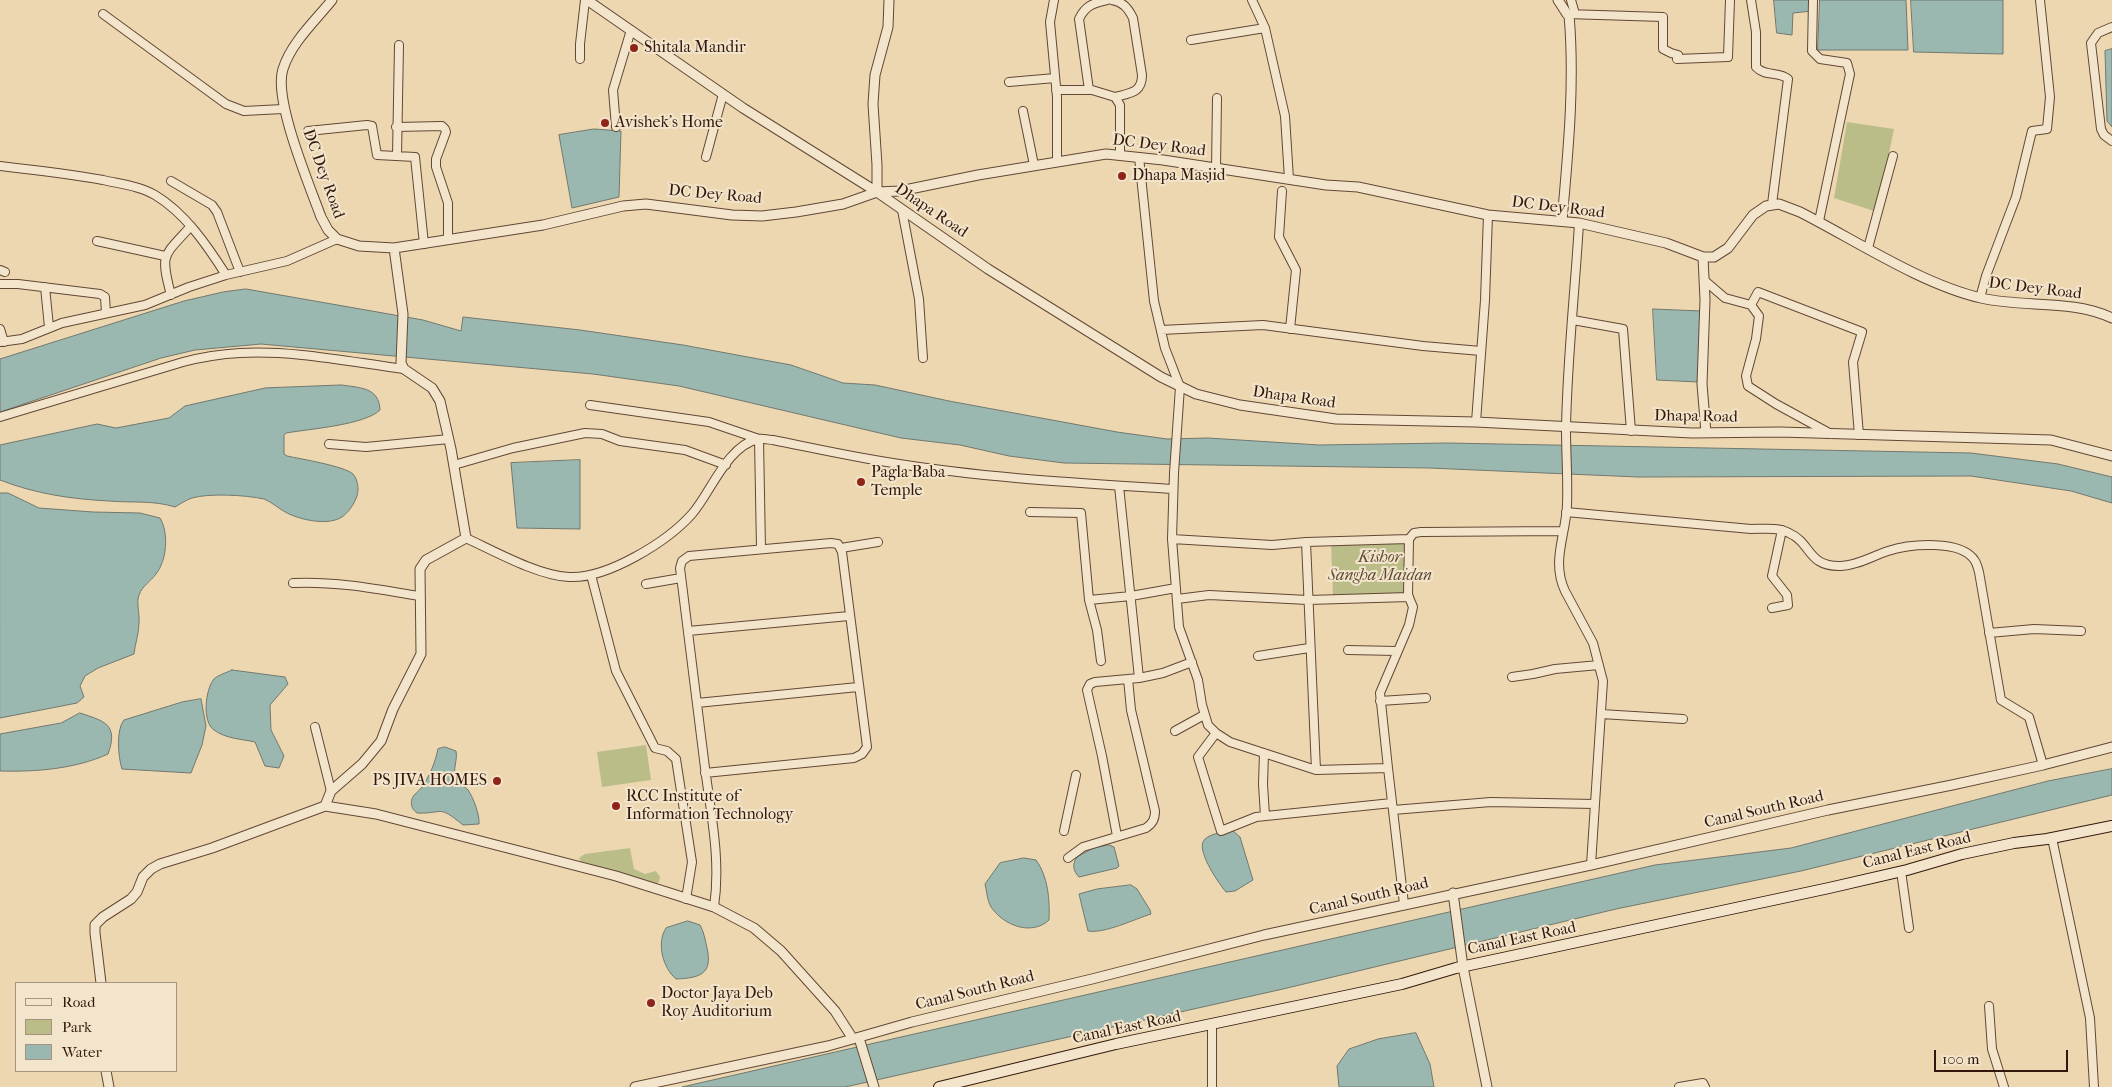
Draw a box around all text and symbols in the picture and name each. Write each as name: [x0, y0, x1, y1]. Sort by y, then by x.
place label: Shitala Mandir: [644, 38, 746, 58]
marker: Shitala Mandir: [628, 42, 640, 54]
place label: Avishek's Home: [615, 113, 723, 133]
marker: Avishek's Home: [599, 117, 611, 129]
street label: DC Dey Road: [298, 127, 348, 221]
street label: DC Dey Road: [1111, 131, 1207, 161]
place label: Dhapa Masjid: [1132, 166, 1225, 186]
marker: Dhapa Masjid: [1116, 170, 1128, 182]
street label: Dhapa Road: [891, 180, 971, 242]
street label: DC Dey Road: [667, 181, 763, 209]
street label: DC Dey Road: [1510, 193, 1606, 223]
street label: DC Dey Road: [1987, 274, 2083, 304]
street label: Dhapa Road: [1251, 383, 1337, 413]
street label: Dhapa Road: [1654, 407, 1738, 427]
place label: Pagla Baba Temple: [871, 463, 945, 501]
marker: Pagla Baba Temple: [855, 476, 867, 488]
park label: Kishor Sangha Maidan: [1328, 548, 1432, 586]
place label: PS JIVA HOMES: [372, 771, 487, 791]
marker: PS JIVA HOMES: [491, 775, 503, 787]
place label: RCC Institute of Information Technology: [626, 787, 793, 825]
street label: Canal South Road: [1703, 787, 1825, 833]
marker: RCC Institute of Information Technology: [610, 800, 622, 812]
street label: Canal East Road: [1861, 828, 1973, 874]
street label: Canal South Road: [1308, 874, 1430, 920]
street label: Canal East Road: [1466, 918, 1578, 960]
street label: Canal South Road: [914, 967, 1036, 1015]
legend: [15, 982, 178, 1072]
place label: Doctor Jaya Deb Roy Auditorium: [661, 984, 773, 1022]
text: Road: [62, 993, 95, 1011]
marker: Doctor Jaya Deb Roy Auditorium: [645, 997, 657, 1009]
street label: Canal East Road: [1071, 1007, 1183, 1049]
text: Park: [62, 1018, 92, 1036]
scale bar: [1937, 1040, 2071, 1072]
text: Water: [62, 1043, 102, 1061]
text: 100 m: [1942, 1050, 1980, 1068]

